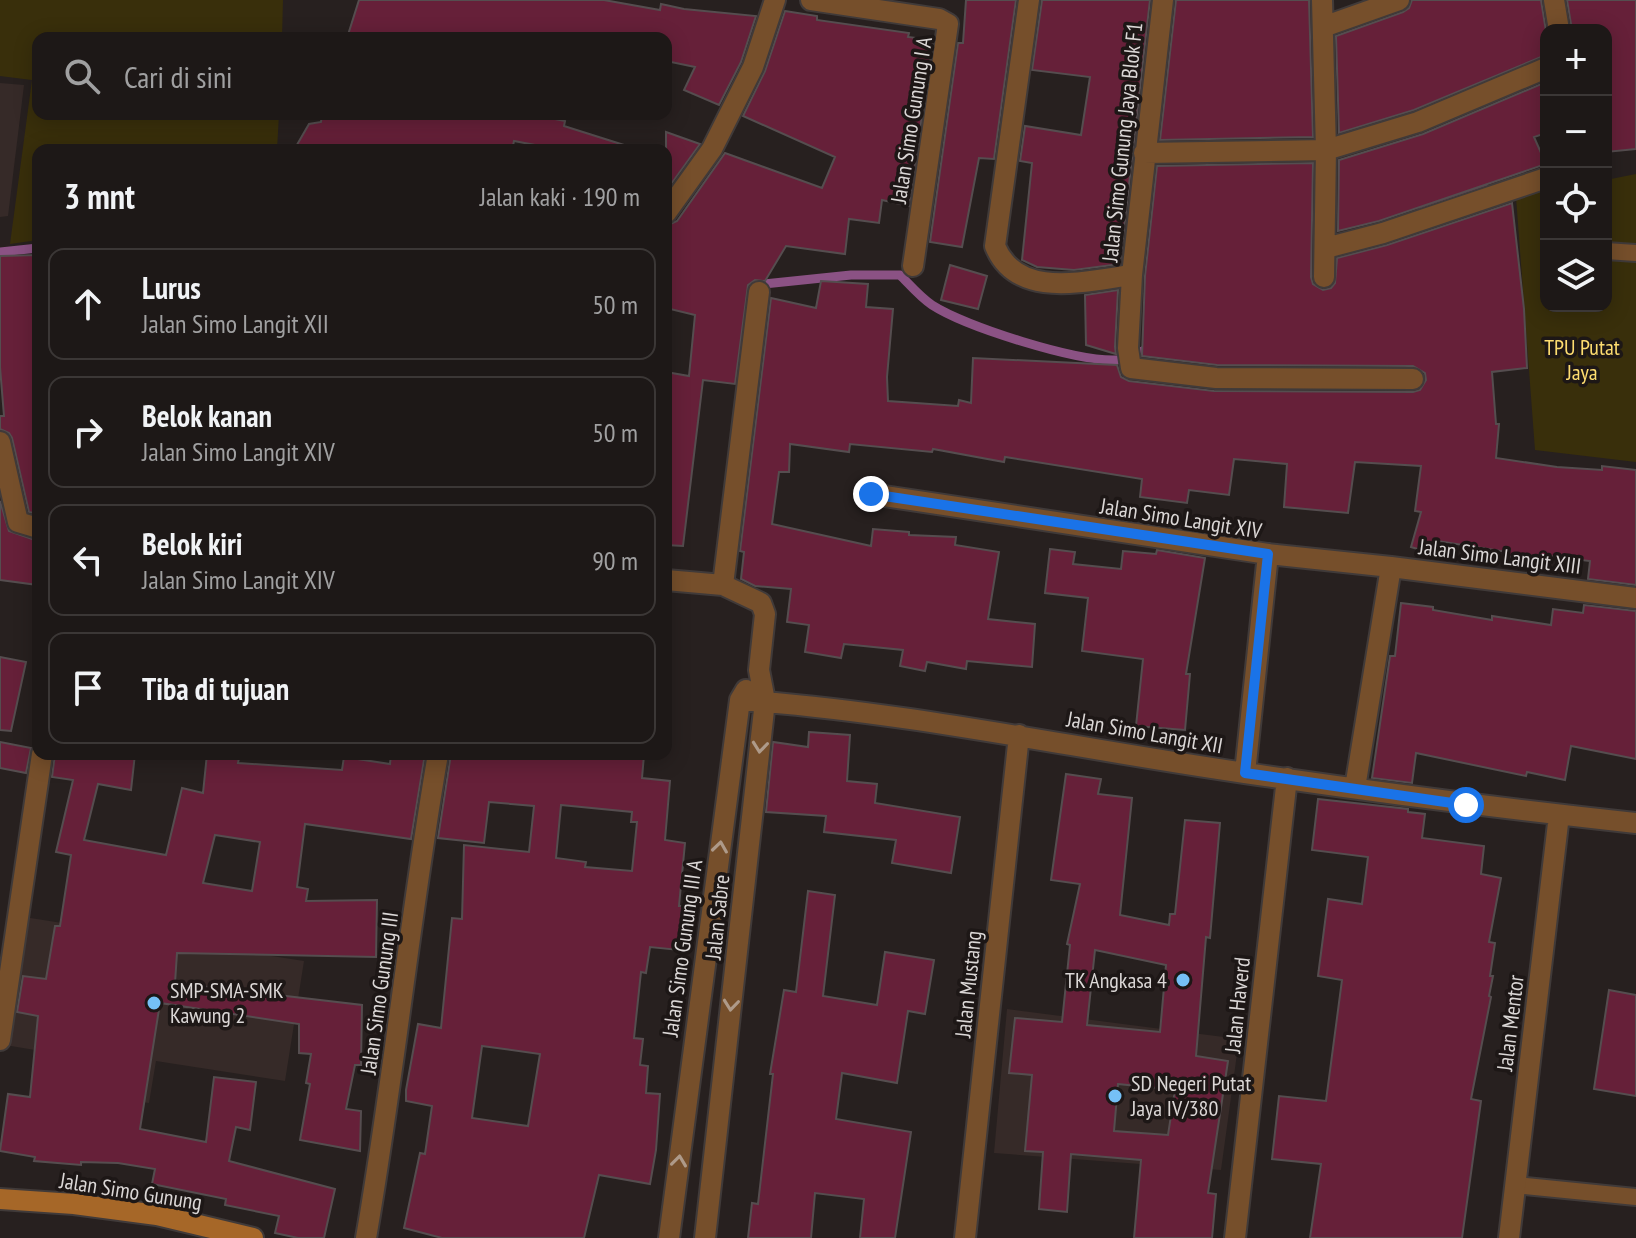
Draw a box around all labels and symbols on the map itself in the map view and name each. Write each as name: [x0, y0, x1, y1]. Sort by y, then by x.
street label: Jalan Simo Gunung Jaya Blok F1: [1095, 21, 1149, 264]
street label: Jalan Simo Gunung I A: [884, 34, 938, 206]
park label: TPU Putat Jaya: [1544, 333, 1620, 386]
route end: [853, 476, 889, 512]
street label: Jalan Simo Langit XIV: [1097, 491, 1265, 545]
street label: Jalan Simo Langit XIII: [1416, 532, 1583, 580]
street label: Jalan Simo Langit XII: [1064, 704, 1225, 760]
one-way arrow: [752, 741, 769, 754]
route start: [1448, 787, 1484, 823]
one-way arrow: [711, 840, 728, 854]
street label: Jalan Simo Gunung III A: [656, 857, 708, 1039]
street label: Jalan Sabre: [699, 873, 735, 962]
street label: Jalan Simo Gunung III: [354, 910, 404, 1077]
street label: Jalan Mustang: [948, 929, 988, 1040]
street label: Jalan Haverd: [1218, 956, 1256, 1055]
place label: TK Angkasa 4: [1065, 966, 1167, 994]
marker: TK Angkasa 4: [1174, 971, 1192, 989]
street label: Jalan Mentor: [1490, 973, 1530, 1074]
place label: SMP-SMA-SMK Kawung 2: [170, 976, 284, 1029]
marker: SMP-SMA-SMK Kawung 2: [145, 994, 163, 1012]
one-way arrow: [723, 999, 740, 1012]
place label: SD Negeri Putat Jaya IV/380: [1130, 1069, 1251, 1122]
marker: SD Negeri Putat Jaya IV/380: [1106, 1087, 1124, 1105]
one-way arrow: [670, 1154, 687, 1167]
street label: Jalan Simo Gunung: [57, 1166, 204, 1216]

